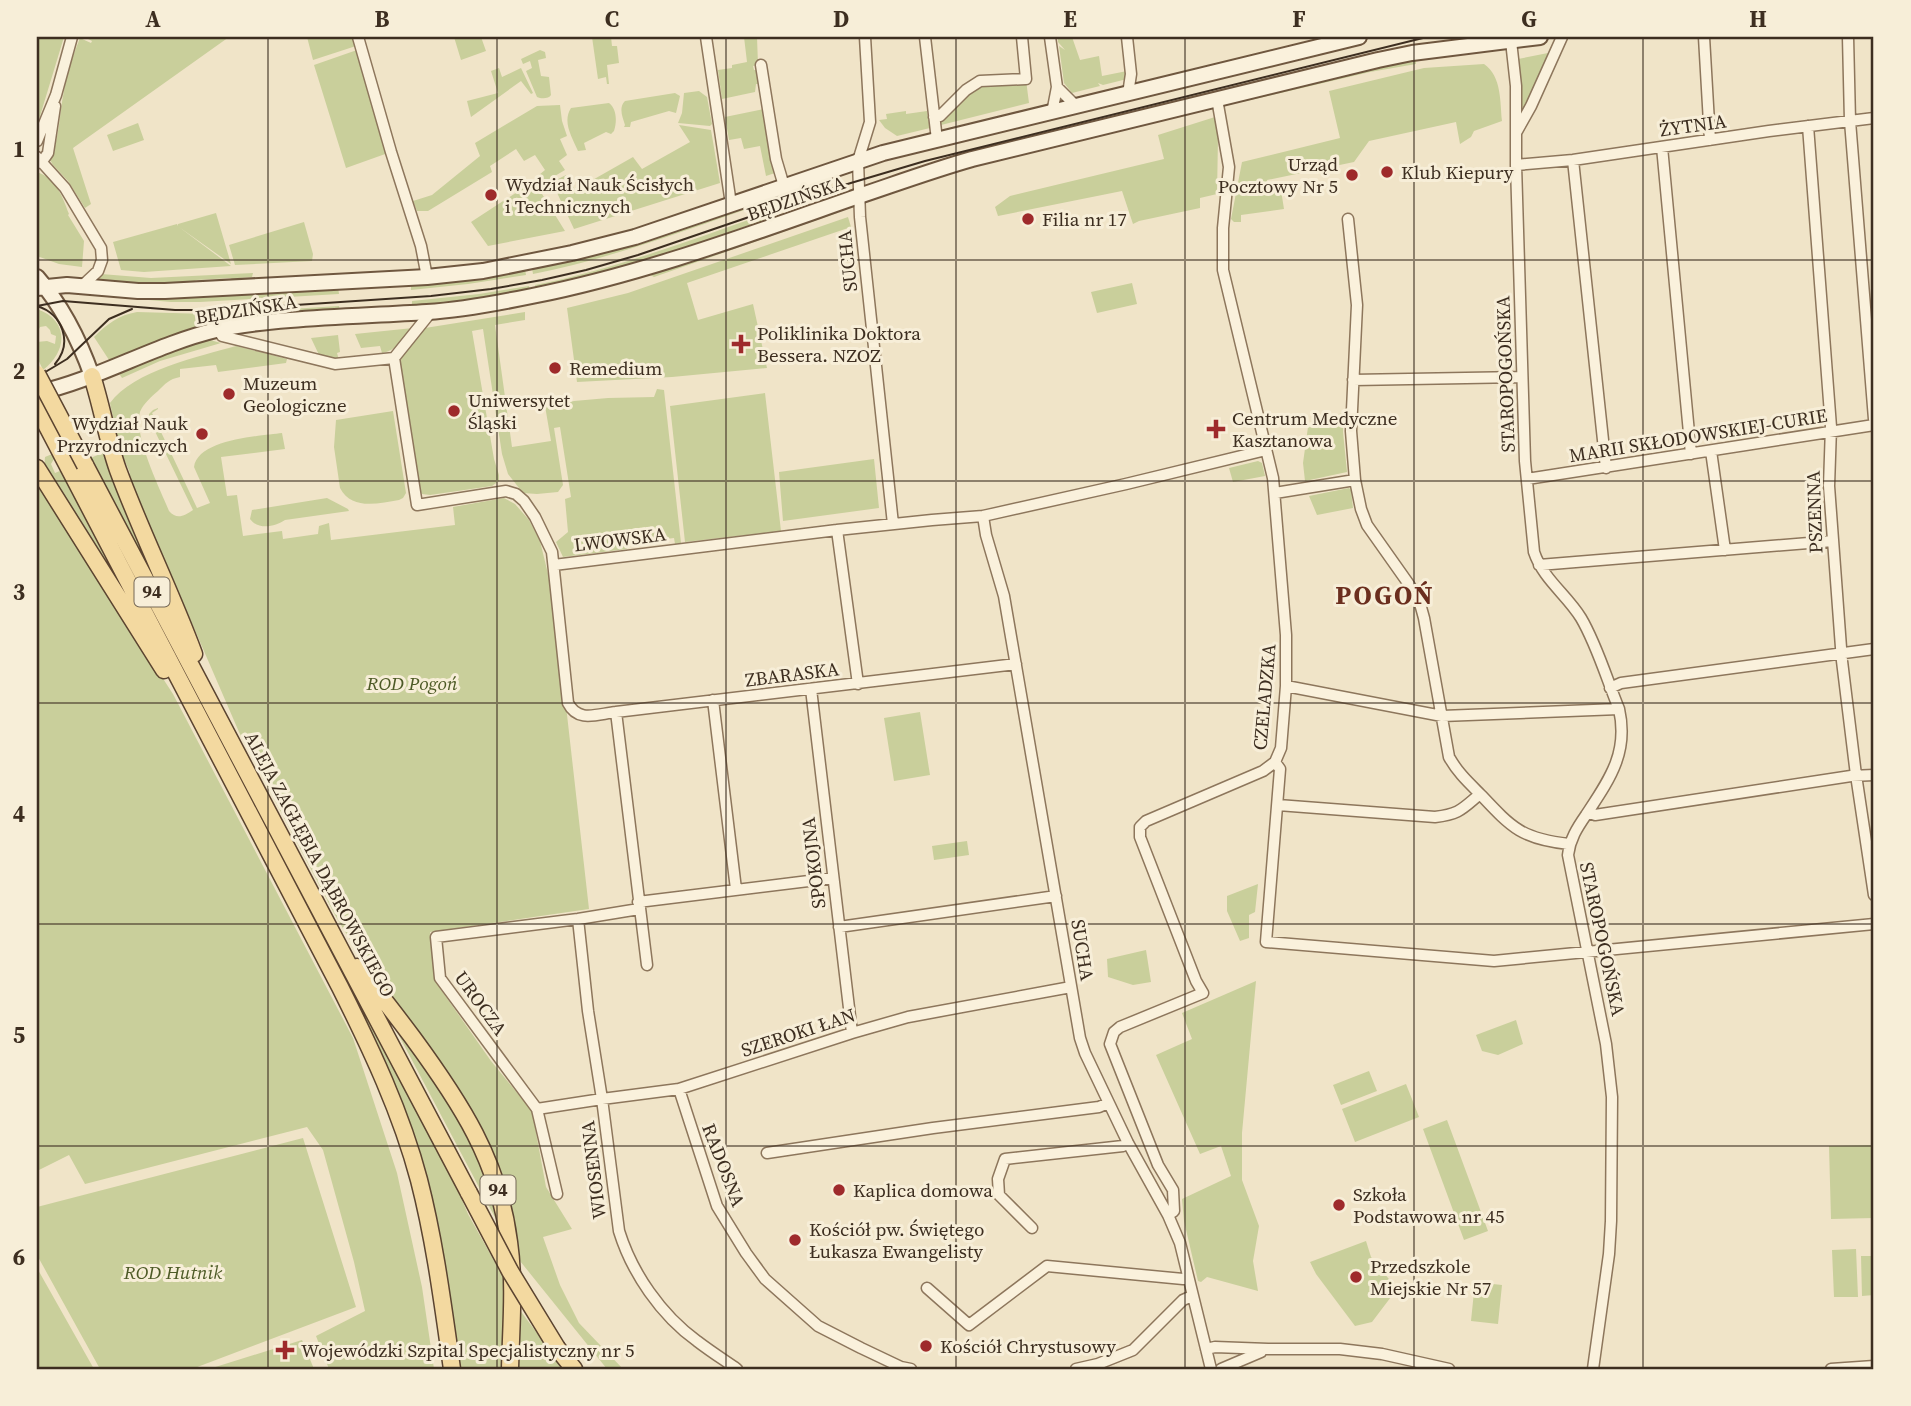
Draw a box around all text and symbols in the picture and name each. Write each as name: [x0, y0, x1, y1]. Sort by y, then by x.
text: A: [145, 3, 161, 35]
text: B: [375, 3, 390, 35]
text: C: [605, 3, 619, 35]
text: D: [833, 3, 849, 35]
text: E: [1063, 3, 1077, 35]
text: F: [1292, 3, 1306, 35]
text: G: [1521, 3, 1537, 35]
text: H: [1749, 3, 1767, 35]
street label: ŻYTNIA: [1658, 107, 1728, 143]
text: 1: [13, 133, 25, 165]
place label: Urząd Pocztowy Nr 5: [1218, 151, 1338, 199]
place label: Klub Kiepury: [1401, 159, 1514, 185]
marker: Klub Kiepury: [1379, 164, 1395, 180]
marker: Urząd Pocztowy Nr 5: [1344, 167, 1360, 183]
street label: BĘDZIŃSKA: [743, 169, 849, 227]
place label: Wydział Nauk Ścisłych i Technicznych: [505, 171, 694, 219]
marker: Wydział Nauk Ścisłych i Technicznych: [483, 187, 499, 203]
place label: Filia nr 17: [1042, 206, 1127, 232]
marker: Filia nr 17: [1020, 211, 1036, 227]
street label: SUCHA: [831, 228, 863, 293]
street label: BĘDZIŃSKA: [193, 288, 299, 330]
street label: STAROPOGOŃSKA: [1489, 295, 1521, 453]
place label: Poliklinika Doktora Bessera. NZOZ: [757, 320, 921, 368]
marker: Poliklinika Doktora Bessera. NZOZ: [731, 334, 751, 354]
text: 2: [13, 355, 25, 387]
place label: Remedium: [569, 355, 662, 381]
marker: Remedium: [547, 360, 563, 376]
place label: Muzeum Geologiczne: [243, 370, 347, 418]
marker: Muzeum Geologiczne: [221, 386, 237, 402]
place label: Uniwersytet Śląski: [468, 387, 571, 435]
street label: MARII SKŁODOWSKIEJ-CURIE: [1567, 402, 1829, 468]
marker: Uniwersytet Śląski: [446, 403, 462, 419]
place label: Centrum Medyczne Kasztanowa: [1232, 405, 1397, 453]
place label: Wydział Nauk Przyrodniczych: [57, 410, 189, 458]
marker: Centrum Medyczne Kasztanowa: [1206, 419, 1226, 439]
marker: Wydział Nauk Przyrodniczych: [194, 426, 210, 442]
street label: PSZENNA: [1800, 470, 1828, 554]
street label: LWOWSKA: [572, 520, 668, 558]
text: 3: [13, 576, 25, 608]
district label: POGOŃ: [1335, 577, 1435, 613]
road number: 94: [134, 578, 170, 606]
street label: CZELADZKA: [1246, 642, 1282, 751]
street label: ZBARASKA: [744, 655, 841, 693]
park label: ROD Pogoń: [366, 670, 458, 696]
street label: ALEJA ZAGŁĘBIA DĄBROWSKIEGO: [239, 726, 401, 1002]
text: 4: [13, 798, 25, 830]
street label: SPOKOJNA: [794, 815, 832, 910]
street label: STAROPOGOŃSKA: [1574, 860, 1632, 1019]
street label: SUCHA: [1065, 917, 1101, 983]
street label: UROCZA: [449, 965, 514, 1041]
street label: SZEROKI ŁAN: [738, 1001, 858, 1063]
text: 5: [13, 1019, 25, 1051]
street label: WIOSENNA: [574, 1119, 612, 1221]
street label: RADOSNA: [696, 1120, 752, 1211]
road number: 94: [480, 1176, 516, 1204]
place label: Kaplica domowa: [853, 1177, 993, 1203]
place label: Szkoła Podstawowa nr 45: [1353, 1181, 1505, 1229]
marker: Kaplica domowa: [831, 1182, 847, 1198]
marker: Szkoła Podstawowa nr 45: [1331, 1197, 1347, 1213]
place label: Kościół pw. Świętego Łukasza Ewangelisty: [809, 1216, 984, 1264]
marker: Kościół pw. Świętego Łukasza Ewangelisty: [787, 1232, 803, 1248]
text: 6: [13, 1241, 25, 1273]
place label: Przedszkole Miejskie Nr 57: [1370, 1253, 1491, 1301]
park label: ROD Hutnik: [123, 1259, 222, 1285]
marker: Przedszkole Miejskie Nr 57: [1348, 1269, 1364, 1285]
place label: Kościół Chrystusowy: [940, 1333, 1116, 1359]
place label: Wojewódzki Szpital Specjalistyczny nr 5: [301, 1337, 635, 1363]
marker: Kościół Chrystusowy: [918, 1338, 934, 1354]
marker: Wojewódzki Szpital Specjalistyczny nr 5: [275, 1340, 295, 1360]

